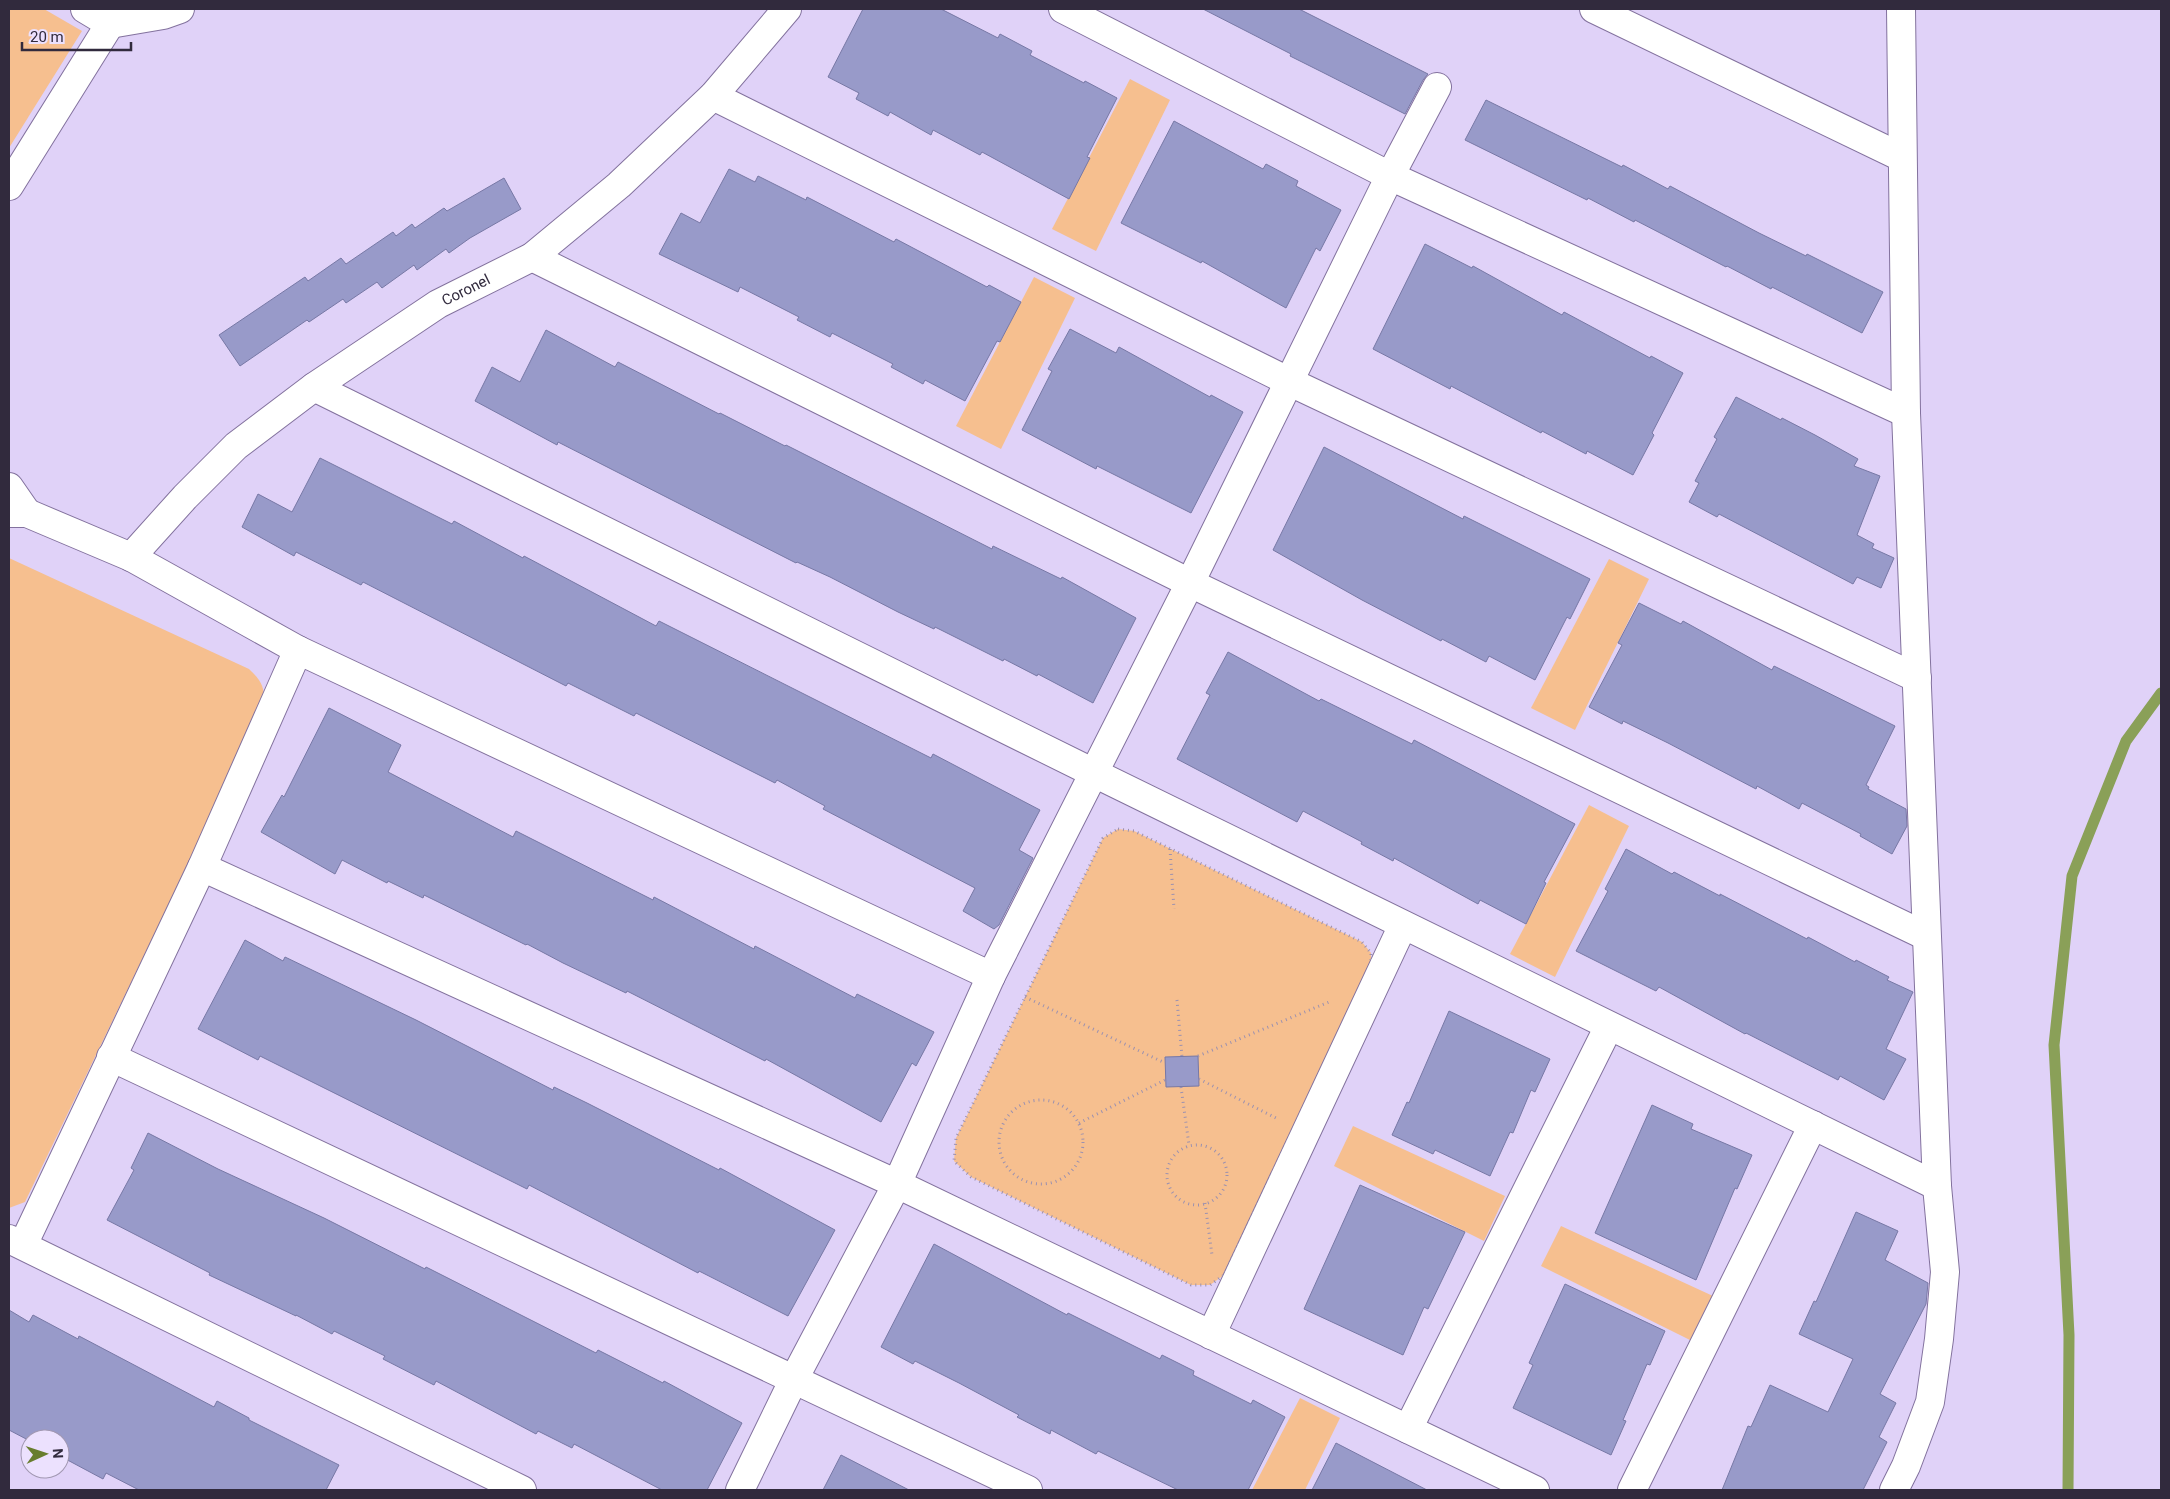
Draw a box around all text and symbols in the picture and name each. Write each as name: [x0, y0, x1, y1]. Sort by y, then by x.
scale bar: [22, 20, 131, 52]
text: 20 m: [30, 28, 64, 46]
street label: Coronel: [439, 270, 493, 310]
north arrow: [20, 1429, 70, 1479]
text: N: [50, 1448, 66, 1459]

